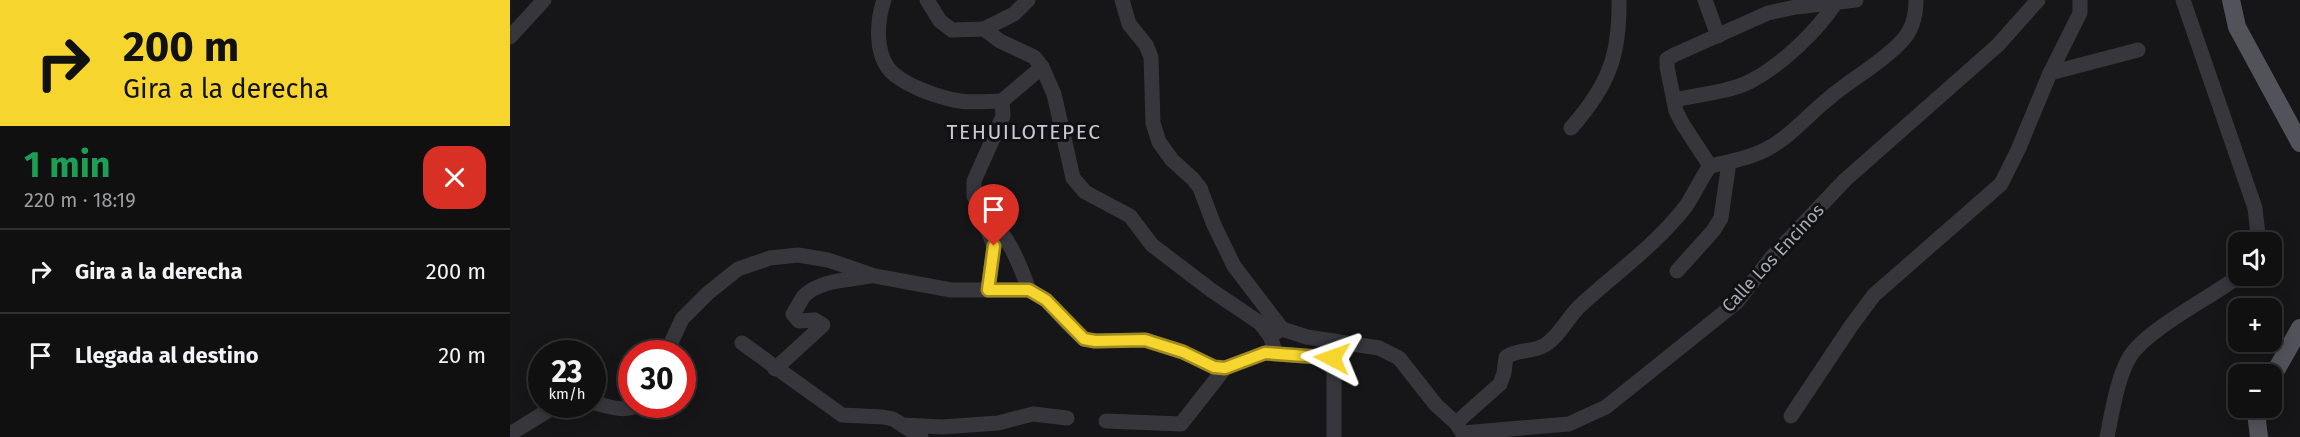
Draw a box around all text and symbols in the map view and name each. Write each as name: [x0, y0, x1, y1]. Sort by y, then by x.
text: 200 m: [123, 22, 239, 72]
icon: right: [24, 24, 102, 102]
text: Gira a la derecha: [123, 73, 329, 105]
district label: TEHUILOTEPEC: [947, 119, 1101, 145]
text: 1 min: [24, 143, 111, 187]
button: close: [423, 146, 486, 209]
pin: [968, 184, 1019, 246]
text: 220 m · 18:19: [24, 188, 136, 212]
icon: arrive: [977, 193, 1010, 226]
street label: Calle Los Encinos: [1717, 199, 1829, 317]
map controls: [2228, 232, 2282, 418]
button: sound: [2228, 232, 2282, 286]
icon: right: [24, 255, 57, 288]
text: Gira a la derecha: [75, 258, 243, 285]
text: 200 m: [426, 258, 486, 285]
button: +: [2228, 298, 2282, 352]
position arrow: [1300, 326, 1364, 390]
icon: arrive: [24, 339, 57, 372]
speed limit sign: 30: [618, 340, 696, 418]
text: Llegada al destino: [75, 342, 259, 369]
text: 20 m: [438, 342, 486, 369]
text: 23: [552, 354, 582, 390]
button: −: [2228, 364, 2282, 418]
text: km/h: [548, 385, 586, 403]

